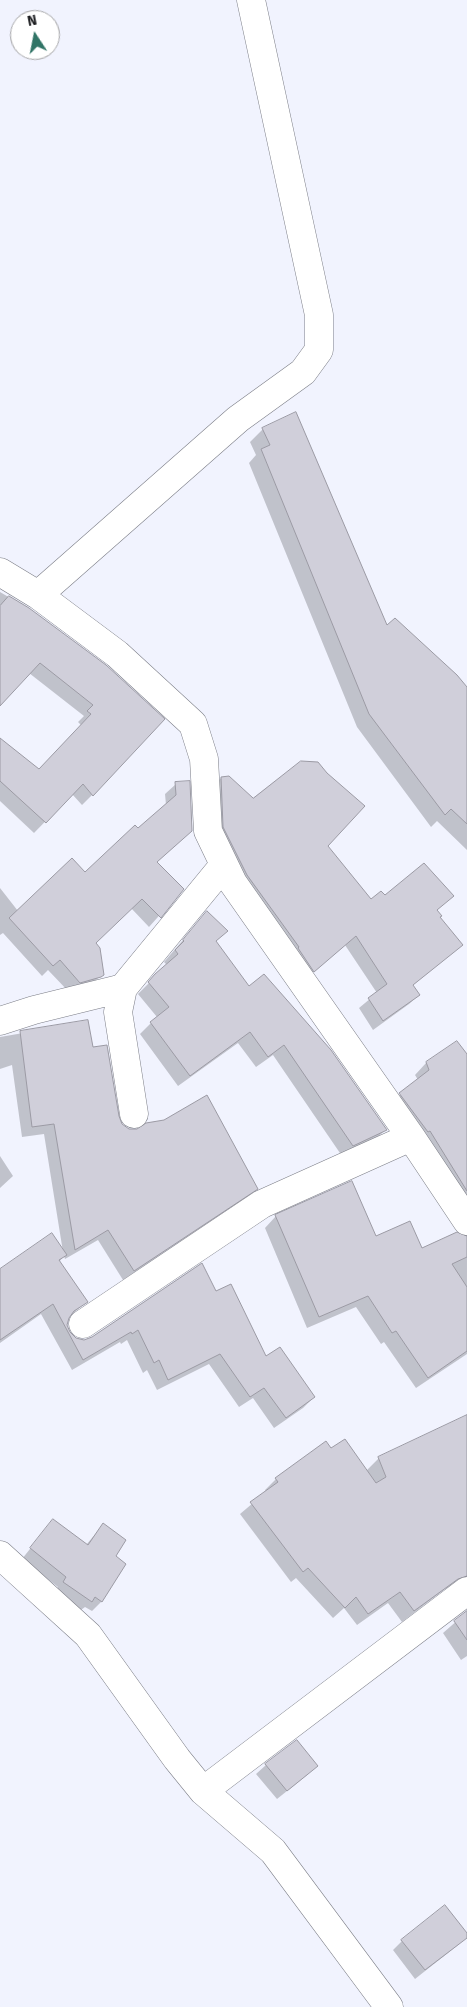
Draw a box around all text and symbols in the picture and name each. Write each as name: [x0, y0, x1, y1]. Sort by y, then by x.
north arrow: [10, 10, 60, 60]
text: N: [26, 12, 38, 30]

